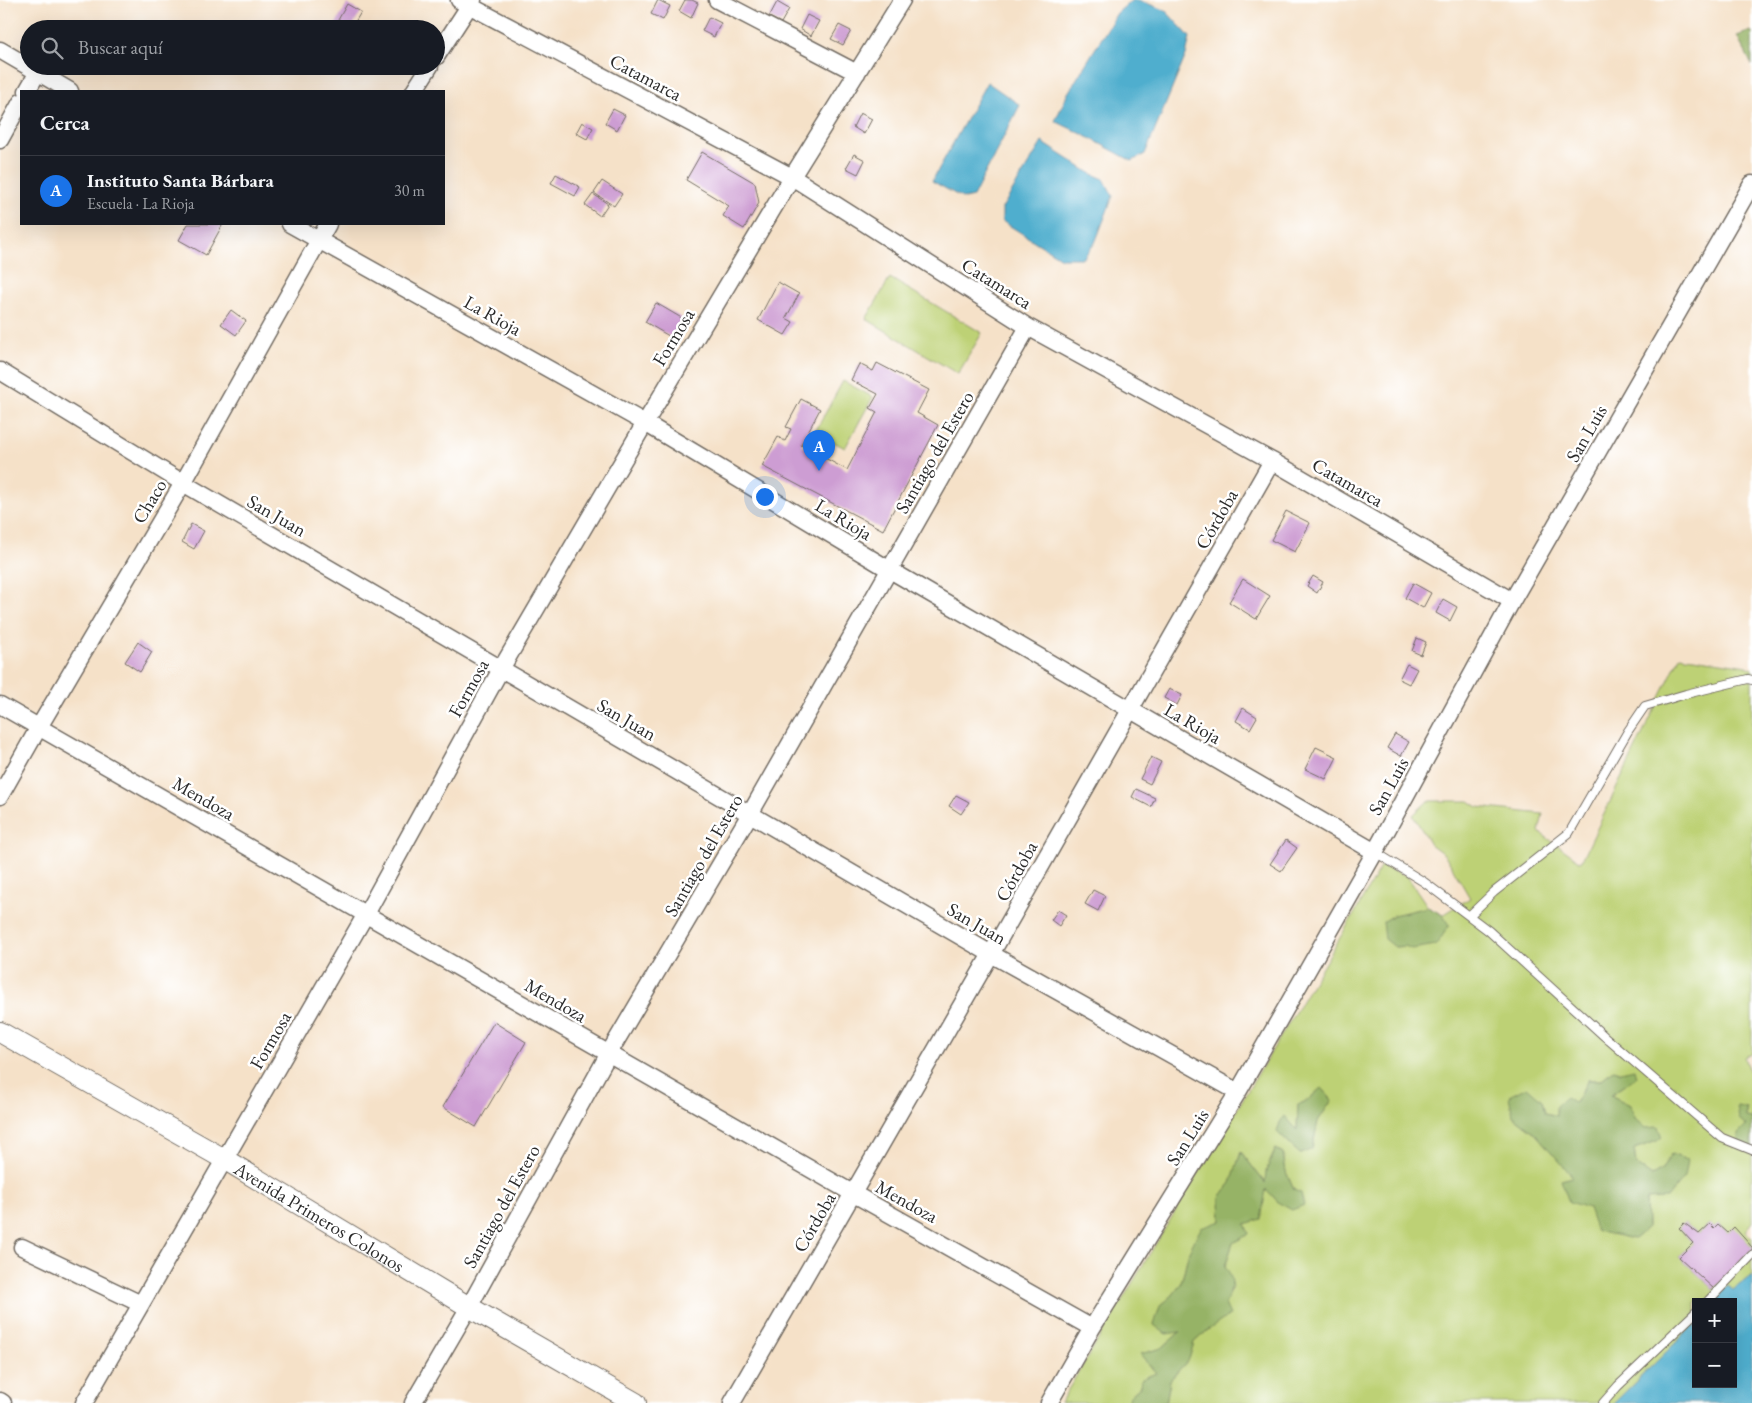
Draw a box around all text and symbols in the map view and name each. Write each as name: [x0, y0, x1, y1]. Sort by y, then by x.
search box: [20, 20, 445, 75]
icon: search: [38, 34, 66, 62]
text: Buscar aquí: [78, 35, 163, 60]
street label: Catamarca: [605, 48, 687, 107]
text: Cerca: [40, 109, 90, 136]
text: Instituto Santa Bárbara: [87, 168, 274, 193]
text: A: [50, 180, 62, 201]
text: 30 m: [394, 180, 425, 201]
text: Escuela · La Rioja: [87, 193, 194, 214]
street label: Catamarca: [957, 252, 1037, 315]
street label: La Rioja: [460, 289, 526, 342]
street label: Formosa: [647, 304, 701, 371]
street label: Santiago del Estero: [889, 386, 980, 518]
street label: San Luis: [1560, 400, 1613, 466]
pin: A: [803, 430, 835, 471]
street label: Catamarca: [1308, 452, 1388, 513]
street label: Chaco: [126, 474, 172, 528]
your location: [752, 484, 778, 510]
street label: Córdoba: [1189, 484, 1244, 554]
street label: San Juan: [243, 489, 311, 542]
street label: La Rioja: [811, 493, 877, 546]
street label: Formosa: [442, 654, 495, 722]
street label: San Juan: [593, 693, 661, 746]
street label: La Rioja: [1160, 697, 1226, 750]
street label: San Luis: [1362, 753, 1414, 819]
street label: Mendoza: [168, 771, 240, 826]
street label: Santiago del Estero: [658, 789, 749, 921]
street label: Córdoba: [990, 836, 1043, 906]
street label: San Juan: [943, 897, 1011, 950]
street label: Mendoza: [520, 973, 592, 1028]
street label: Formosa: [244, 1006, 297, 1074]
street label: San Luis: [1160, 1104, 1214, 1170]
street label: Santiago del Estero: [457, 1140, 546, 1272]
street label: Avenida Primeros Colonos: [229, 1156, 409, 1278]
street label: Mendoza: [871, 1174, 943, 1229]
street label: Córdoba: [787, 1187, 842, 1257]
map controls: [1692, 1298, 1737, 1388]
button: +: [1692, 1298, 1737, 1343]
button: −: [1692, 1343, 1737, 1388]

